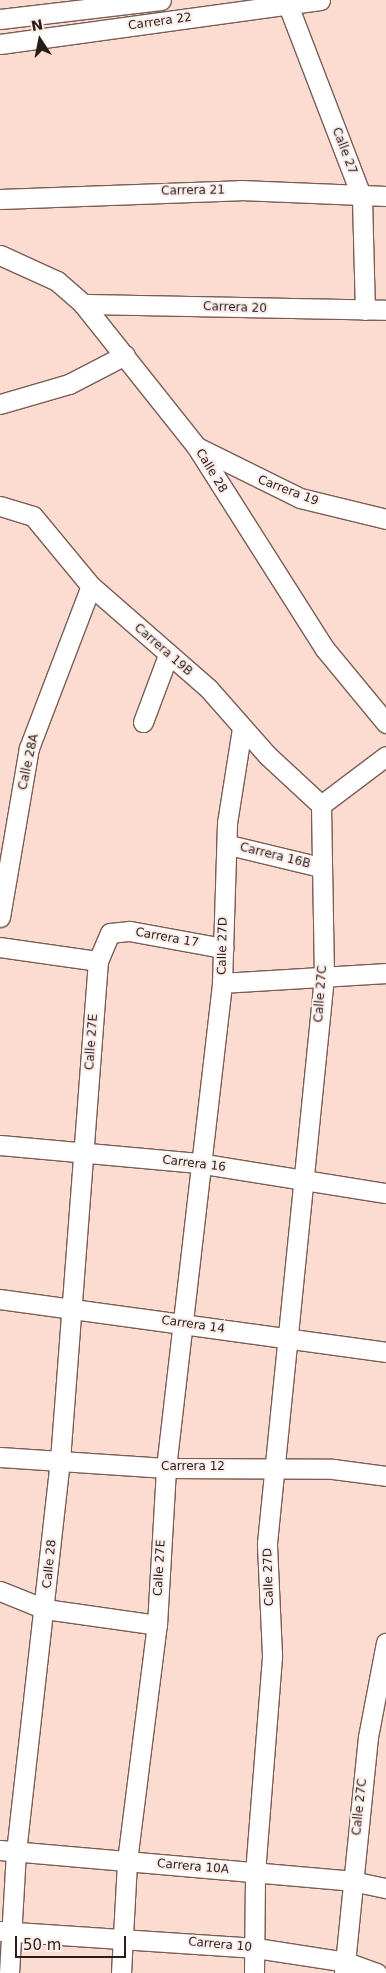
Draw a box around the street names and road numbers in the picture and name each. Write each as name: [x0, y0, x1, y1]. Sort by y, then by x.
street label: Carrera 22: [127, 10, 193, 34]
street label: Calle 27: [329, 126, 359, 176]
street label: Carrera 21: [161, 183, 225, 199]
street label: Carrera 20: [203, 300, 267, 316]
street label: Calle 28: [192, 446, 230, 496]
street label: Carrera 19: [256, 473, 320, 509]
street label: Carrera 19B: [131, 621, 195, 679]
street label: Calle 28A: [16, 733, 42, 791]
street label: Carrera 16B: [238, 840, 312, 872]
street label: Calle 27D: [215, 917, 231, 975]
street label: Carrera 17: [134, 925, 200, 951]
street label: Calle 27C: [312, 965, 330, 1023]
street label: Calle 27E: [83, 1013, 101, 1071]
street label: Carrera 16: [161, 1153, 227, 1175]
street label: Carrera 14: [160, 1313, 226, 1337]
street label: Carrera 12: [161, 1460, 225, 1474]
street label: Calle 28: [40, 1539, 60, 1589]
street label: Calle 27E: [151, 1539, 169, 1597]
street label: Calle 27D: [261, 1548, 277, 1606]
street label: Calle 27C: [350, 1778, 370, 1836]
street label: Carrera 10A: [156, 1857, 230, 1877]
street label: Carrera 10: [188, 1935, 252, 1955]

